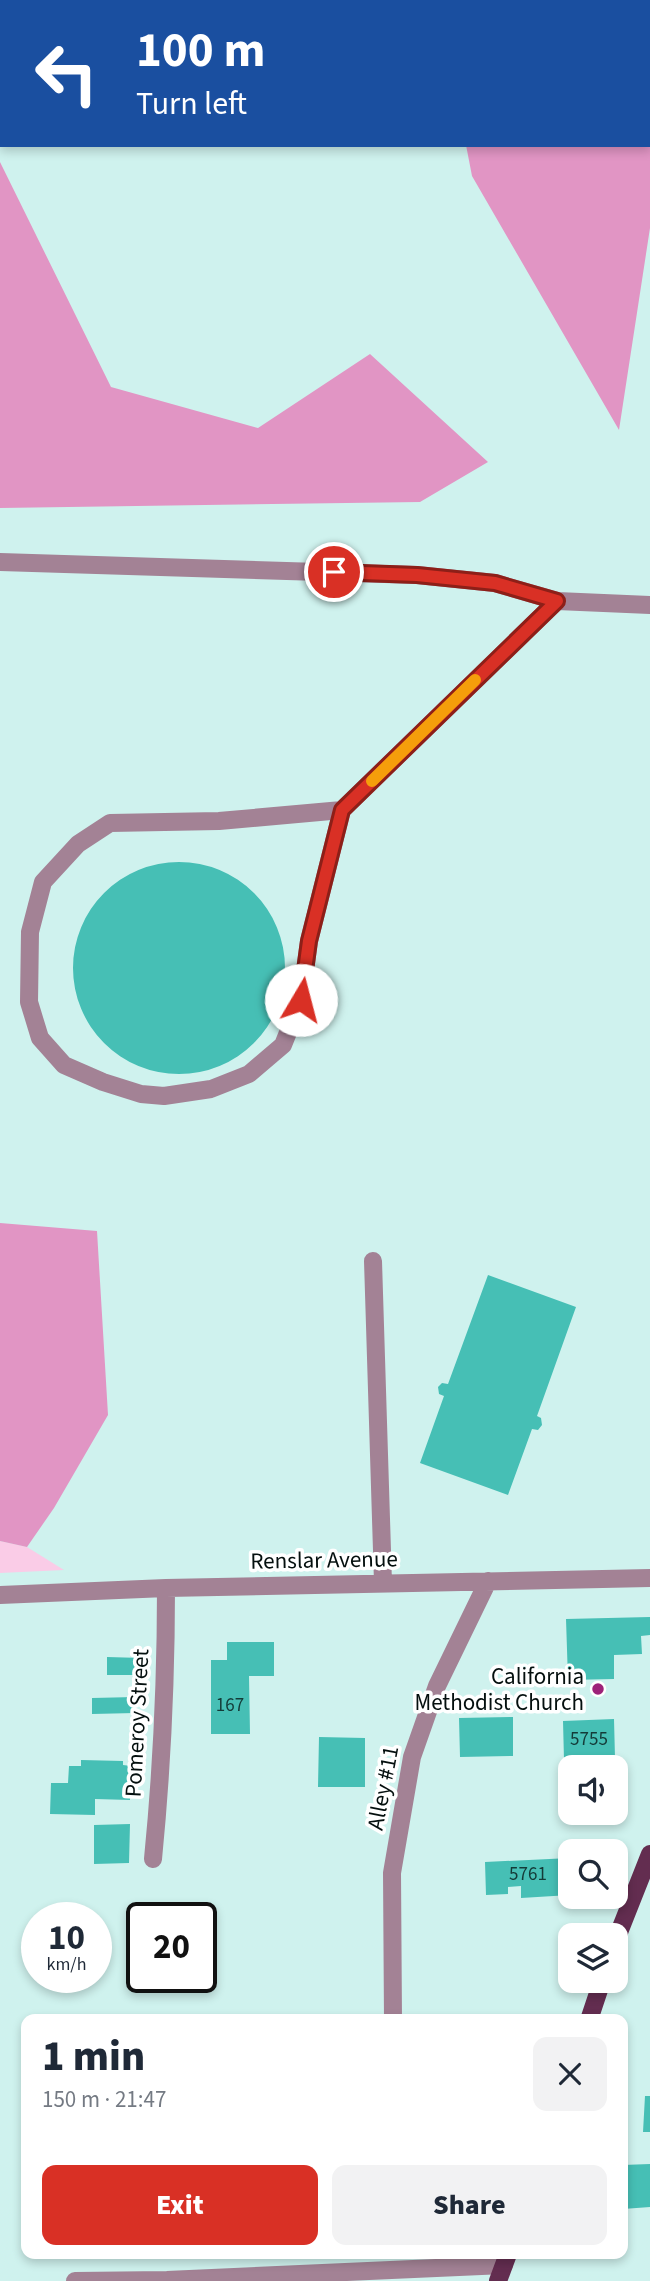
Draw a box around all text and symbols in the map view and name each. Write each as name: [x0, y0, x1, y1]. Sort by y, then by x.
text: 100 m: [136, 16, 265, 86]
icon: left: [21, 28, 112, 119]
text: Turn left: [136, 81, 247, 127]
pin: [304, 542, 364, 602]
icon: arrive: [315, 553, 353, 591]
position arrow: [264, 963, 338, 1037]
street label: Renslar Avenue: [250, 1542, 398, 1578]
street label: Pomeroy Street: [117, 1648, 157, 1798]
place label: California Methodist Church: [414, 1660, 584, 1719]
marker: California Methodist Church: [590, 1681, 606, 1697]
house number: 167: [216, 1692, 244, 1719]
house number: 5755: [570, 1726, 608, 1753]
street label: Alley #11: [359, 1743, 407, 1833]
map controls: [558, 1755, 628, 1993]
button: sound: [558, 1755, 628, 1825]
button: search: [558, 1839, 628, 1909]
house number: 5761: [509, 1861, 547, 1888]
speed limit sign: 20: [126, 1902, 217, 1993]
text: 10: [48, 1913, 85, 1963]
button: layers: [558, 1923, 628, 1993]
text: km/h: [47, 1952, 86, 1977]
text: 1 min: [42, 2027, 145, 2087]
button: close: [533, 2037, 607, 2111]
text: 150 m · 21:47: [42, 2083, 166, 2116]
button: Exit: [42, 2165, 318, 2245]
button: Share: [332, 2165, 607, 2245]

